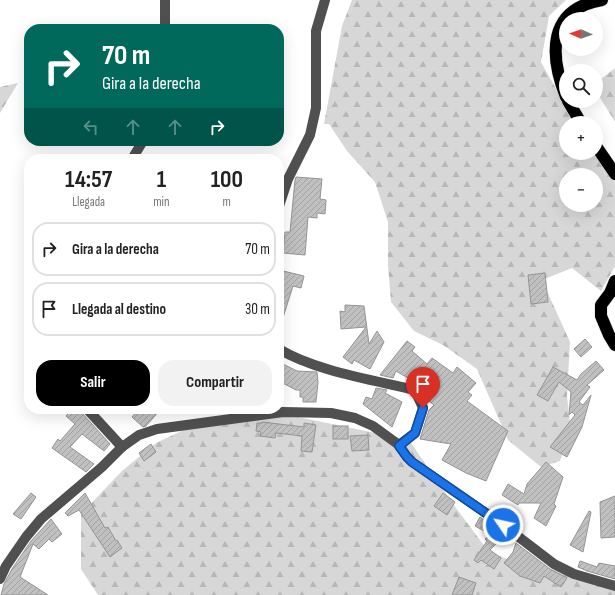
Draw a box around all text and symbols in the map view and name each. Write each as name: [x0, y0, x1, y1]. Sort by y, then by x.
north arrow: [559, 12, 603, 56]
map controls: [559, 12, 603, 212]
text: 70 m: [102, 39, 150, 72]
icon: right: [36, 40, 88, 92]
button: search: [559, 64, 603, 108]
text: Gira a la derecha: [102, 73, 201, 94]
icon: left: [80, 116, 102, 138]
icon: ahead: [122, 116, 144, 138]
icon: ahead: [164, 116, 186, 138]
icon: right: [206, 116, 228, 138]
button: +: [559, 116, 603, 160]
text: 14:57: [65, 165, 112, 194]
text: 1: [157, 165, 166, 194]
text: 100: [211, 165, 243, 194]
button: −: [559, 168, 603, 212]
text: Llegada: [72, 194, 105, 210]
text: min: [153, 194, 170, 210]
text: m: [223, 194, 231, 210]
icon: right: [38, 238, 60, 260]
text: Gira a la derecha: [72, 240, 159, 259]
text: 70 m: [245, 240, 270, 259]
icon: arrive: [38, 298, 60, 320]
text: Llegada al destino: [72, 300, 166, 319]
text: 30 m: [245, 300, 270, 319]
button: Salir: [36, 360, 150, 406]
button: Compartir: [158, 360, 272, 406]
pin: [406, 367, 440, 408]
icon: arrive: [412, 373, 434, 395]
position arrow: [482, 504, 524, 546]

